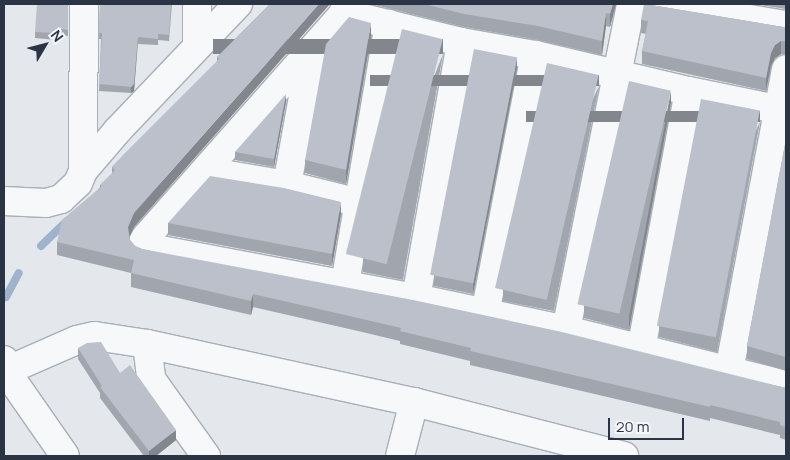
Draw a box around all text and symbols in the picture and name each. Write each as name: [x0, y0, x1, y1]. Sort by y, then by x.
north arrow: [20, 20, 70, 70]
text: N: [47, 26, 68, 45]
scale bar: [610, 408, 686, 440]
text: 20 m: [616, 416, 649, 437]

